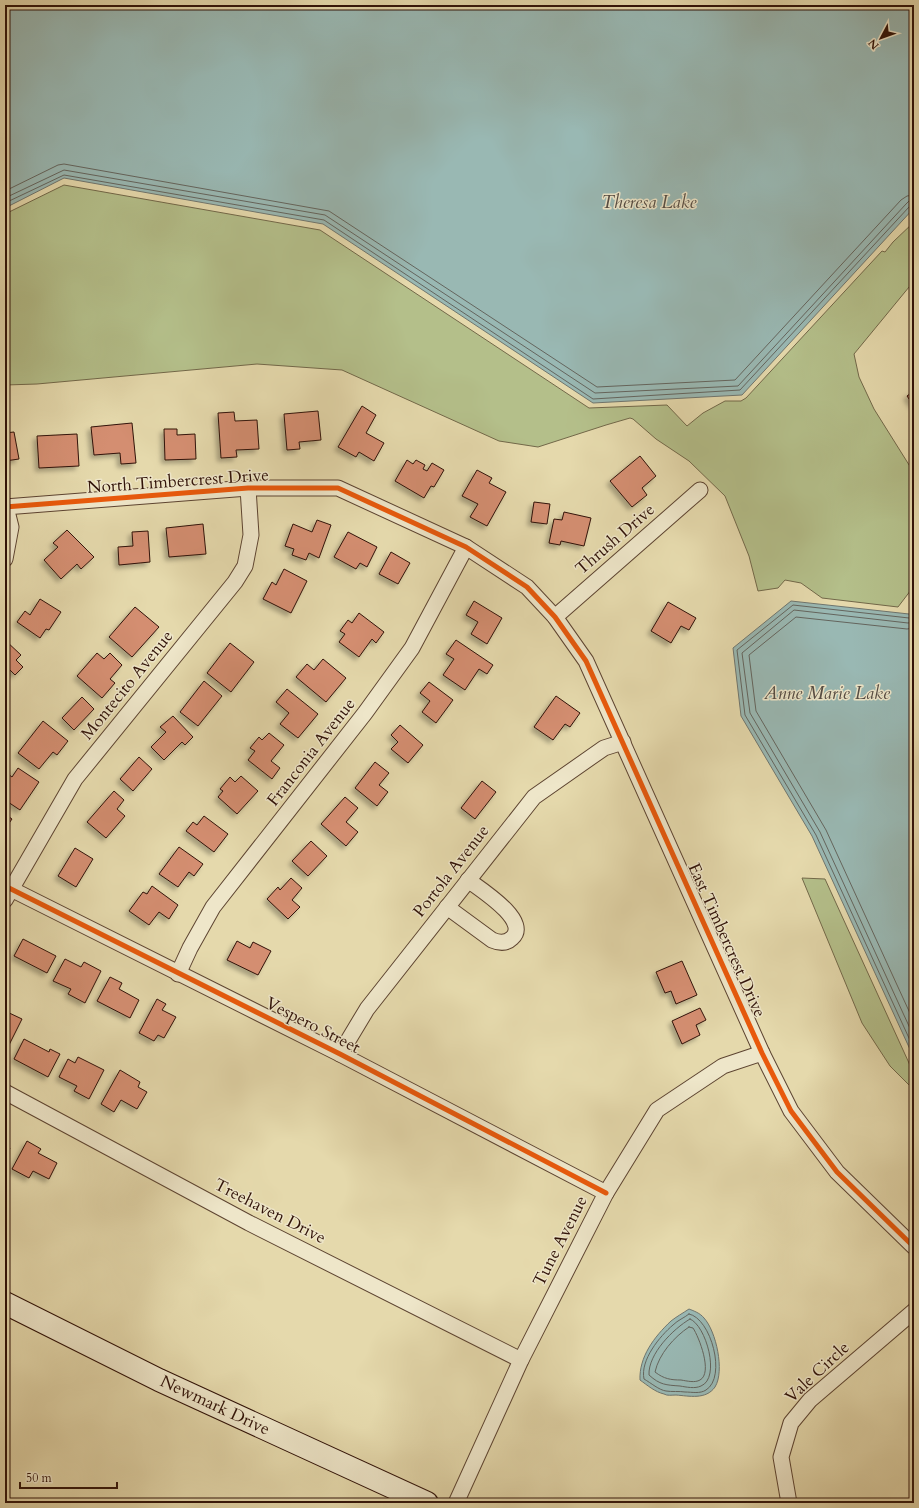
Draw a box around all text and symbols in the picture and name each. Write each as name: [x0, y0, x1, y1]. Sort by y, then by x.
north arrow: [861, 18, 901, 58]
text: N: [865, 35, 883, 53]
water label: Theresa Lake: [602, 190, 698, 215]
street label: North Timbercrest Drive: [86, 463, 270, 499]
street label: Thrush Drive: [570, 498, 660, 580]
street label: Montecito Avenue: [76, 625, 178, 745]
water label: Anne Marie Lake: [763, 681, 891, 706]
street label: Franconia Avenue: [262, 693, 360, 811]
street label: Portola Avenue: [408, 820, 494, 922]
street label: East Timbercrest Drive: [683, 859, 771, 1021]
street label: Vespero Street: [262, 991, 365, 1059]
street label: Treehaven Drive: [210, 1173, 330, 1249]
street label: Tune Avenue: [527, 1192, 593, 1290]
street label: Vale Circle: [780, 1336, 854, 1408]
street label: Newmark Drive: [156, 1370, 274, 1440]
scale bar: [20, 1464, 117, 1490]
text: 50 m: [26, 1470, 53, 1486]

